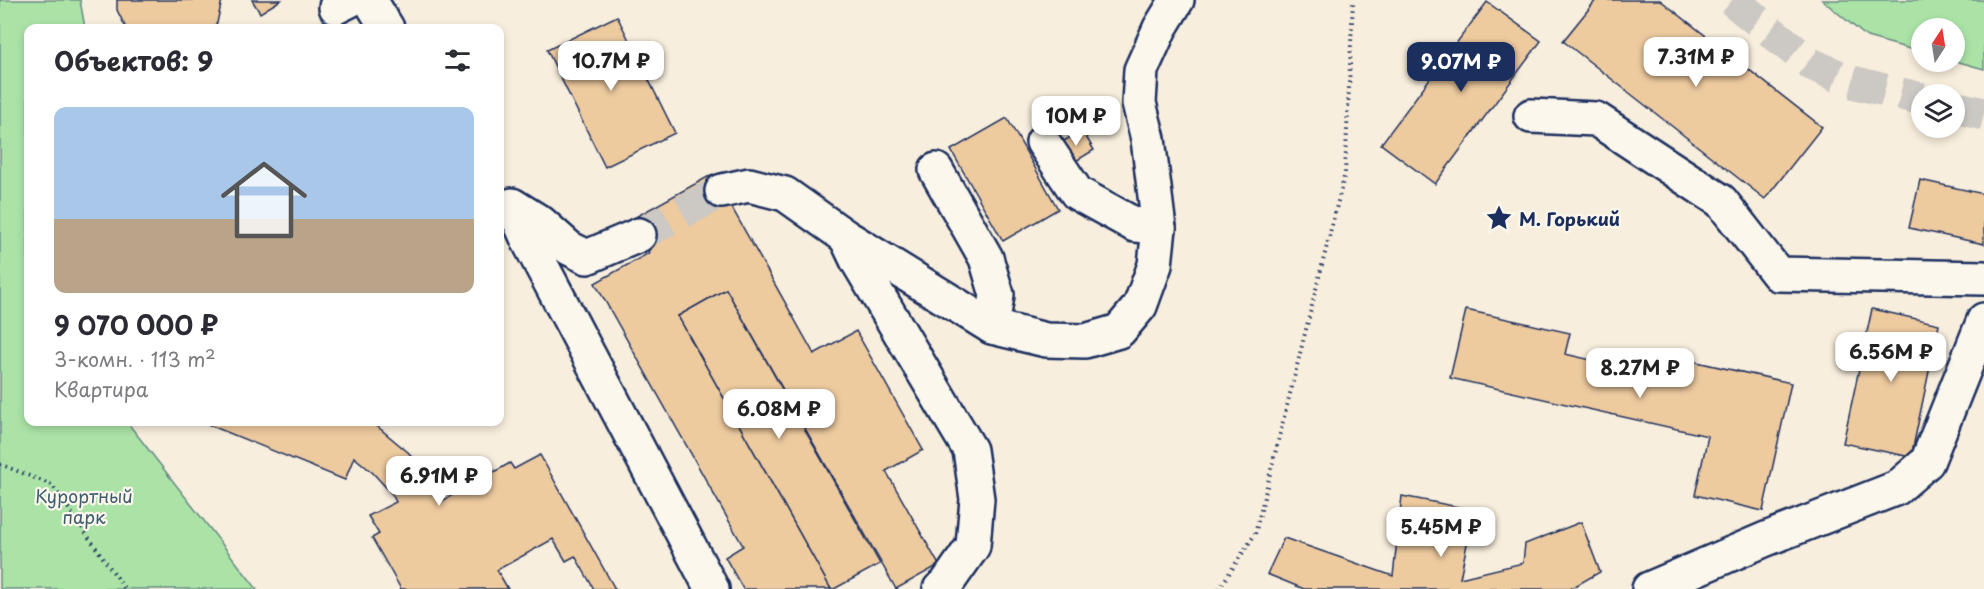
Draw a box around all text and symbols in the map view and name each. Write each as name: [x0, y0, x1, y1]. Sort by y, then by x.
north arrow: [1911, 18, 1965, 72]
map controls: [1911, 18, 1965, 138]
pin: 7.31M ₽: [1641, 37, 1751, 88]
text: Объектов: 9: [54, 41, 213, 80]
pin: 10.7M ₽: [556, 41, 666, 92]
text: 7.31M ₽: [1658, 41, 1734, 71]
pin: 9.07M ₽: [1406, 42, 1516, 93]
icon: filters: [441, 44, 474, 77]
text: 10.7M ₽: [572, 45, 650, 75]
text: 9.07M ₽: [1421, 46, 1501, 76]
button: layers: [1911, 84, 1965, 138]
pin: 10M ₽: [1034, 96, 1118, 147]
text: 10M ₽: [1046, 100, 1106, 130]
icon: home: [210, 146, 318, 254]
place icon: М. Горький: [1484, 203, 1514, 233]
place label: М. Горький: [1519, 205, 1620, 232]
text: 9 070 000 ₽: [54, 305, 218, 344]
pin: 6.56M ₽: [1836, 332, 1946, 383]
text: 6.56M ₽: [1849, 336, 1933, 366]
text: 3-комн. · 113 m²: [54, 344, 216, 374]
pin: 8.27M ₽: [1585, 348, 1695, 399]
text: 8.27M ₽: [1600, 352, 1680, 382]
text: Квартира: [54, 374, 148, 404]
pin: 6.08M ₽: [724, 389, 834, 440]
text: 6.08M ₽: [737, 393, 821, 423]
pin: 6.91M ₽: [384, 456, 494, 507]
text: 6.91M ₽: [400, 460, 478, 490]
park label: Курортный парк: [35, 482, 133, 530]
pin: 5.45M ₽: [1386, 507, 1496, 558]
text: 5.45M ₽: [1400, 511, 1482, 541]

